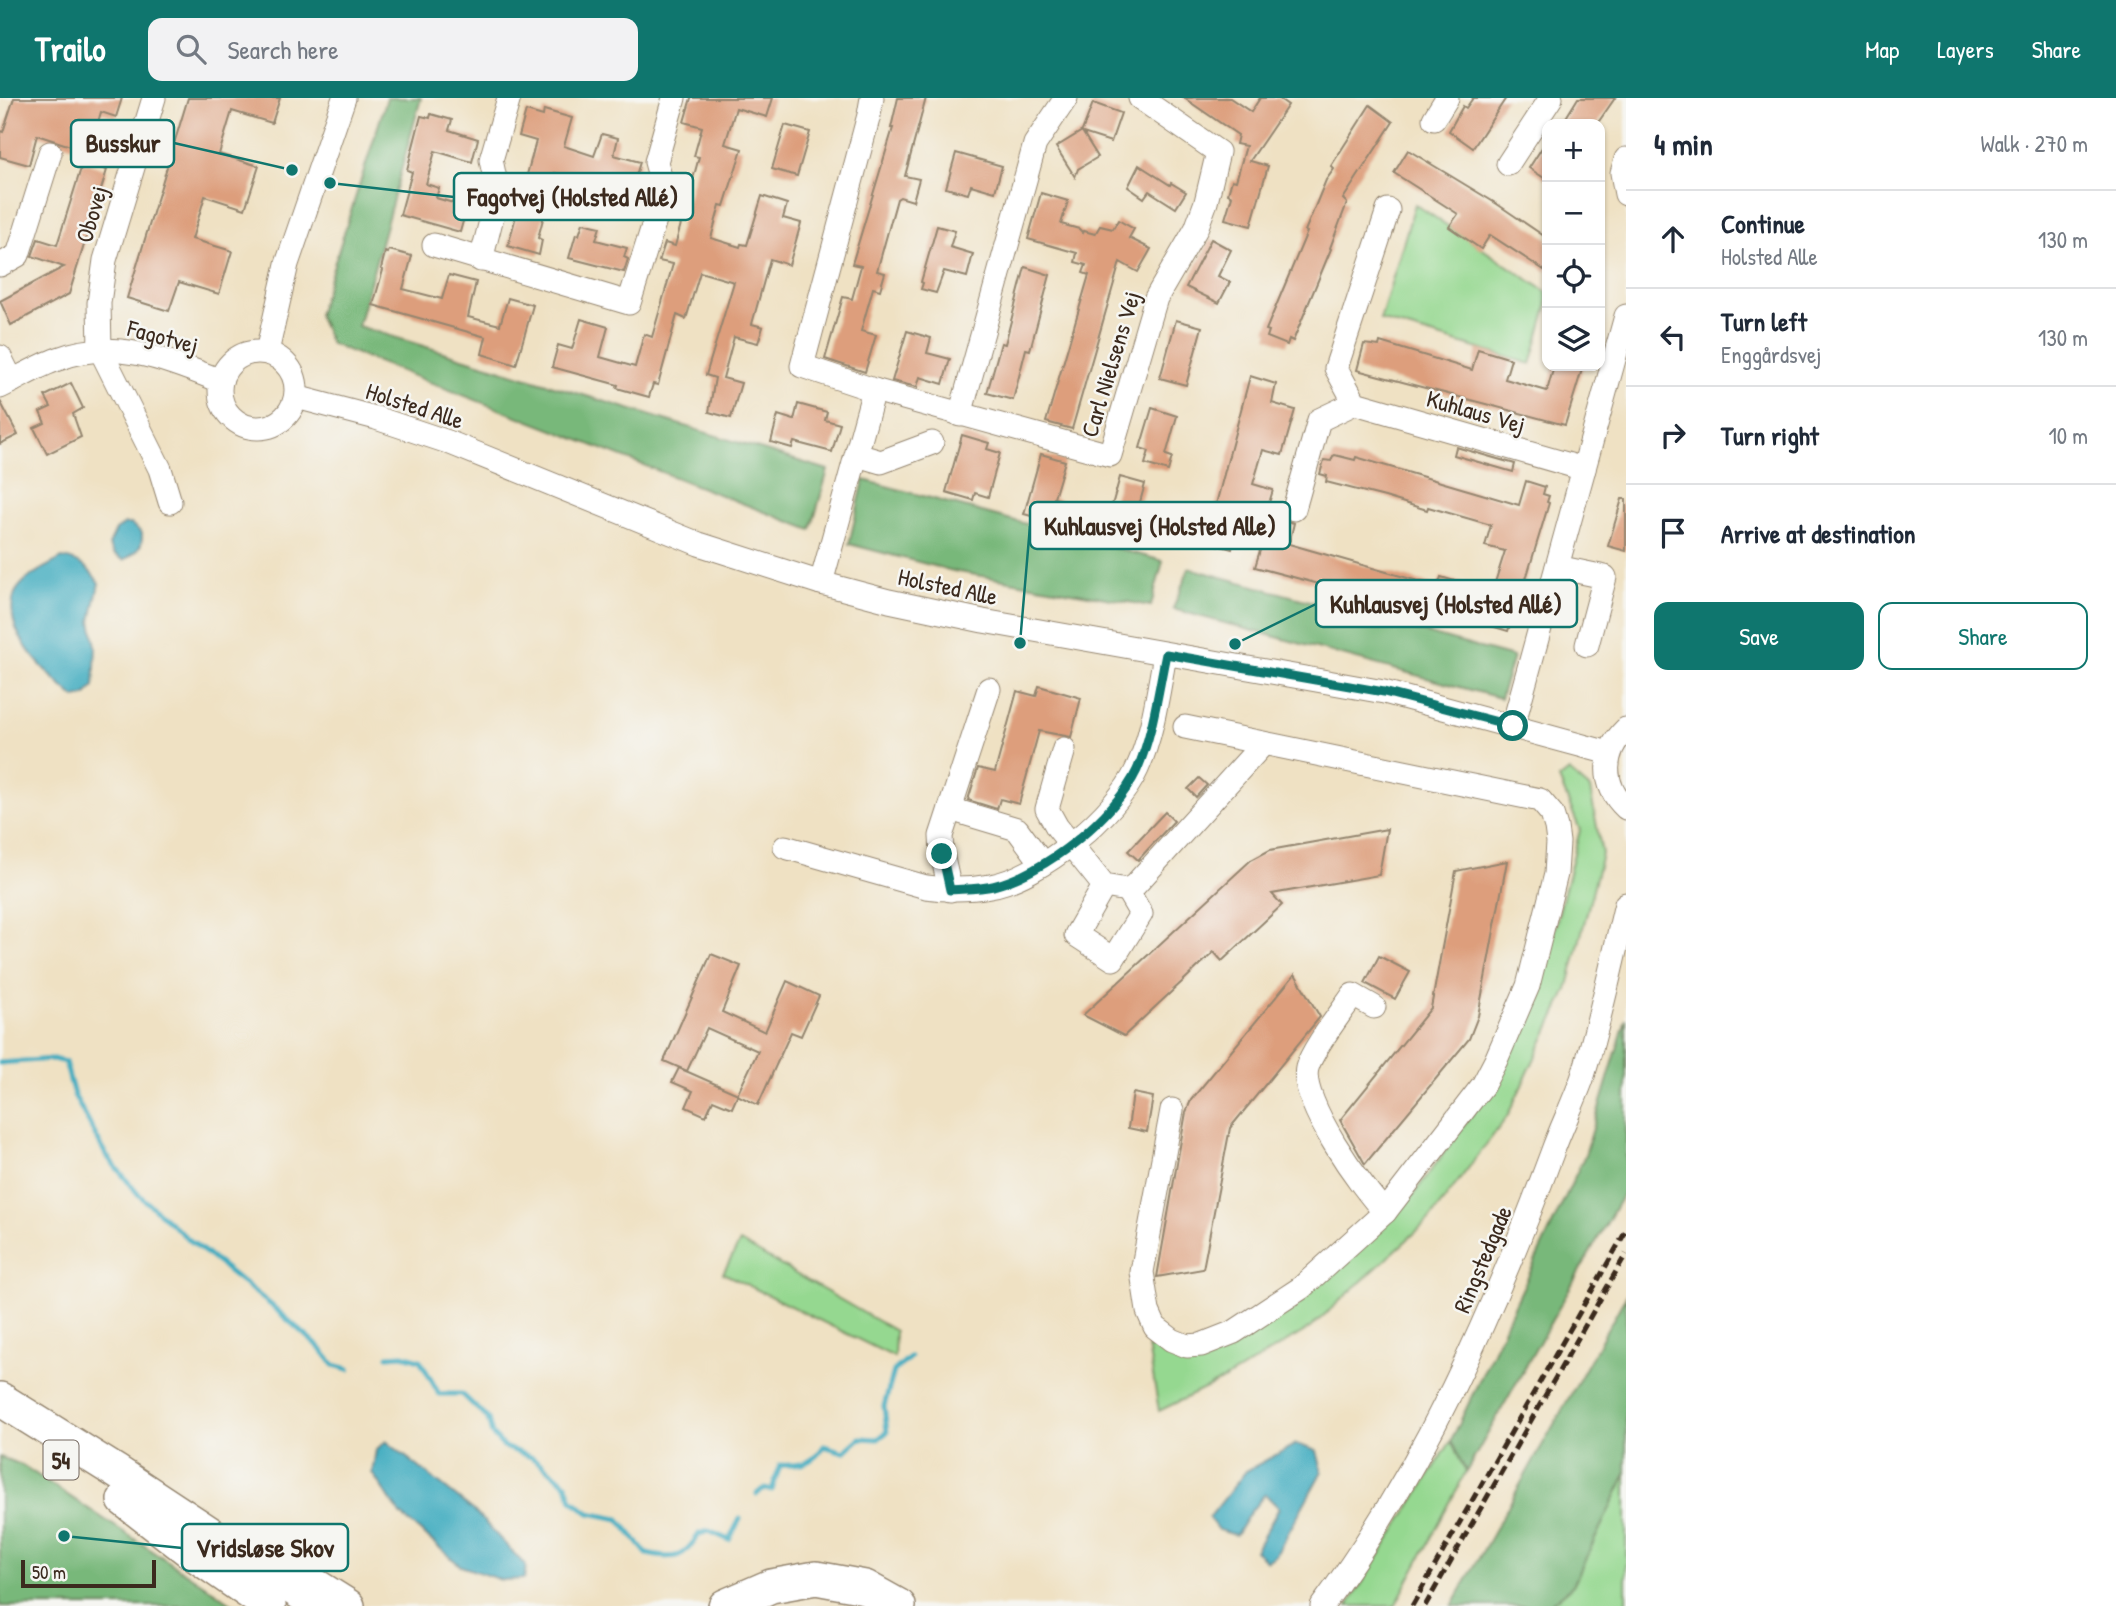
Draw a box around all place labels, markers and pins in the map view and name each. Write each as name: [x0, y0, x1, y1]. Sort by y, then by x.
callout: Busskur: [71, 120, 174, 167]
callout: Fagotvej (Holsted Allé): [454, 173, 693, 220]
callout: Kuhlausvej (Holsted Alle): [1030, 502, 1290, 549]
callout: Kuhlausvej (Holsted Allé): [1316, 580, 1577, 627]
callout: Vridsløse Skov: [182, 1524, 348, 1571]

